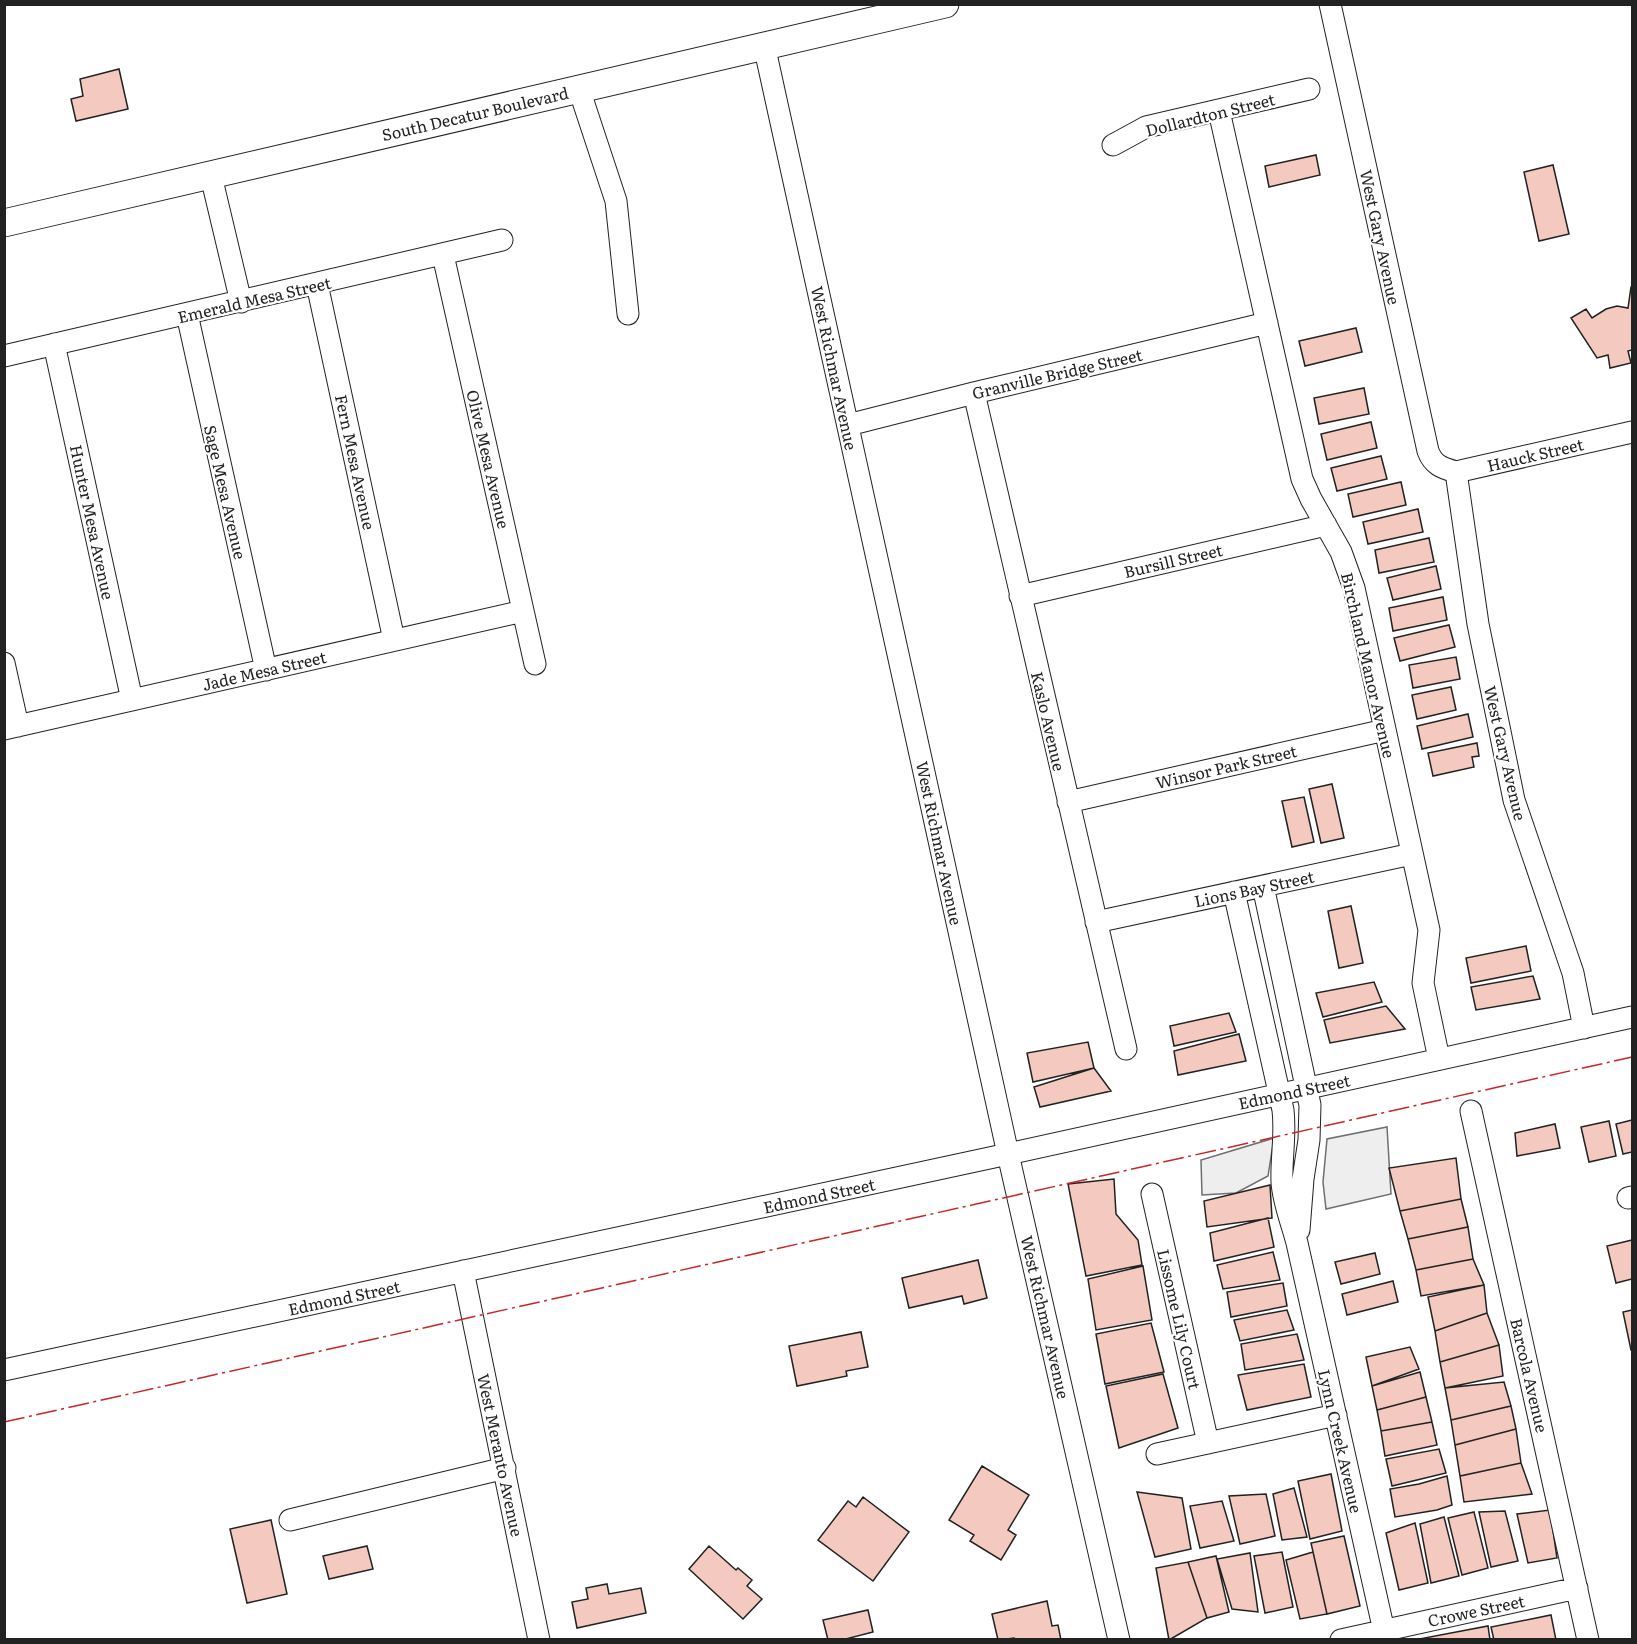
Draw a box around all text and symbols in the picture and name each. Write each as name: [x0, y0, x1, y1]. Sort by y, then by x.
street label: South Decatur Boulevard: [379, 80, 571, 146]
street label: Dollardton Street: [1143, 86, 1278, 142]
street label: West Gary Avenue: [1355, 167, 1407, 307]
street label: Emerald Mesa Street: [175, 270, 334, 328]
street label: West Richmar Avenue: [806, 284, 864, 452]
street label: Granville Bridge Street: [970, 342, 1145, 404]
street label: Olive Mesa Avenue: [461, 387, 517, 531]
street label: Fern Mesa Avenue: [330, 392, 382, 532]
street label: Sage Mesa Avenue: [199, 422, 253, 562]
street label: Hauck Street: [1484, 431, 1586, 477]
street label: Hunter Mesa Avenue: [65, 442, 121, 602]
street label: Bursill Street: [1121, 537, 1225, 583]
street label: Birchland Manor Avenue: [1336, 570, 1402, 760]
street label: Jade Mesa Street: [200, 644, 329, 696]
street label: Kaslo Avenue: [1026, 669, 1072, 773]
street label: West Gary Avenue: [1479, 683, 1533, 823]
street label: Winsor Park Street: [1153, 738, 1299, 794]
street label: West Richmar Avenue: [911, 759, 969, 927]
street label: Lions Bay Street: [1192, 863, 1317, 912]
street label: Edmond Street: [1236, 1067, 1353, 1115]
street label: Edmond Street: [761, 1171, 878, 1219]
street label: West Richmar Avenue: [1016, 1233, 1076, 1401]
street label: Lissome Lily Court: [1152, 1246, 1208, 1392]
street label: Edmond Street: [286, 1273, 403, 1321]
street label: Barcola Avenue: [1505, 1315, 1555, 1435]
street label: Lynn Creek Avenue: [1313, 1367, 1369, 1515]
street label: West Meranto Avenue: [472, 1371, 530, 1539]
street label: Crowe Street: [1425, 1588, 1527, 1632]

